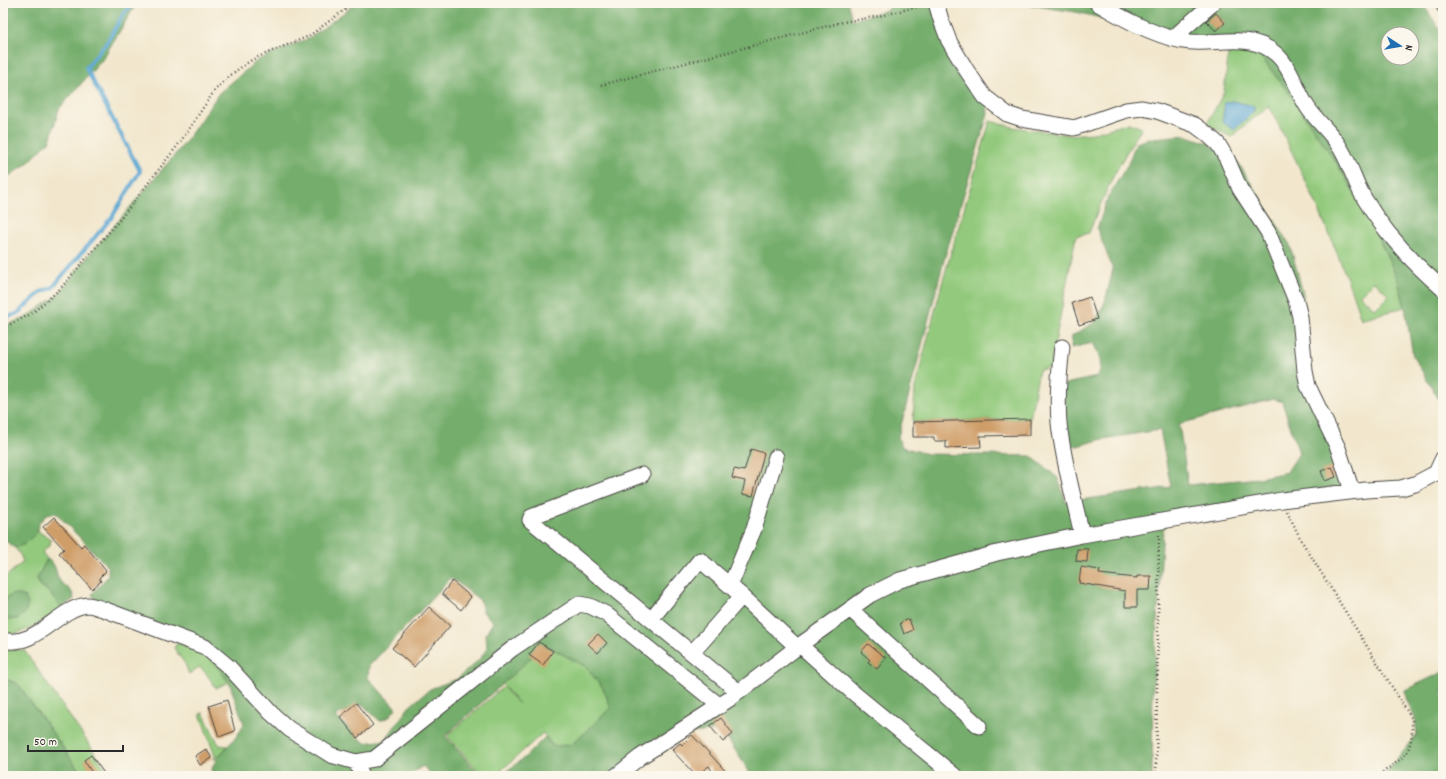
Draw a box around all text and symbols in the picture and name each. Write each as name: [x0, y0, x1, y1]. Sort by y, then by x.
north arrow: [1380, 26, 1420, 66]
text: N: [1399, 43, 1416, 53]
scale bar: [28, 727, 123, 753]
text: 50 m: [34, 734, 57, 751]

